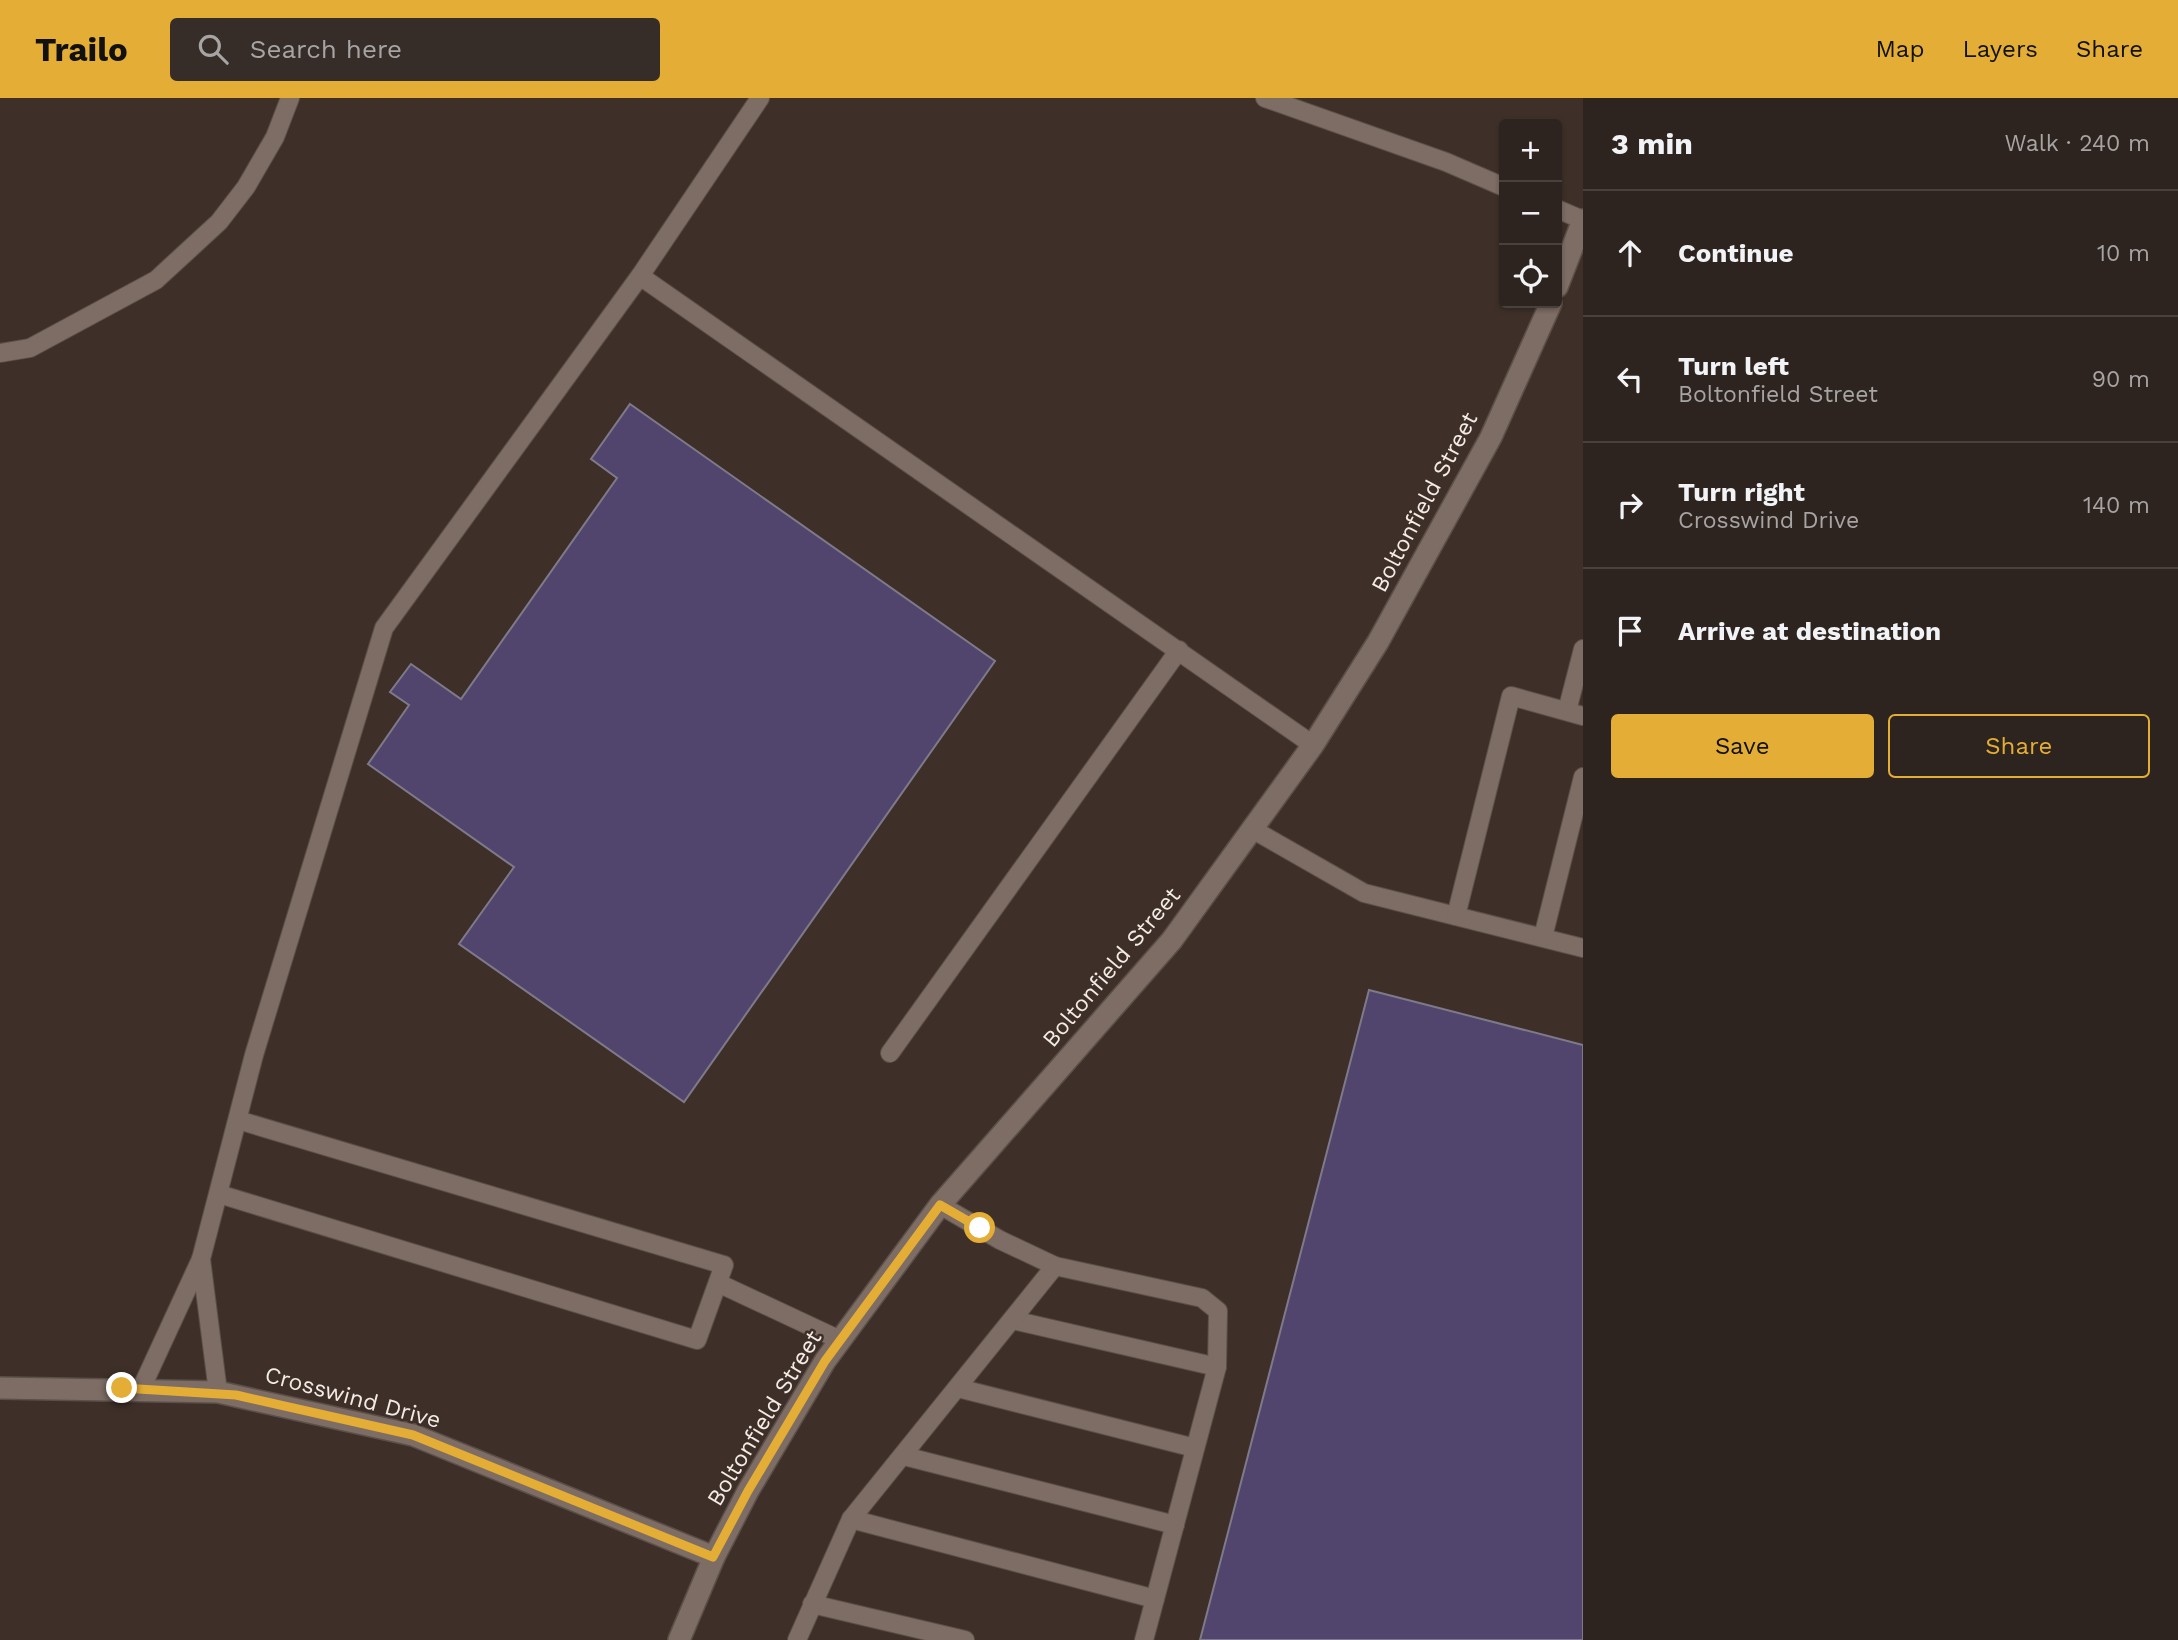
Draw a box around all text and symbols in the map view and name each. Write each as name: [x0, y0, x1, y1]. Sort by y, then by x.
search box: [170, 18, 660, 81]
text: Trailo: [35, 30, 128, 69]
icon: search: [194, 30, 232, 68]
text: Search here: [250, 34, 402, 64]
text: Map: [1876, 35, 1924, 63]
text: Layers: [1962, 35, 2038, 63]
text: Share: [2076, 35, 2143, 63]
map controls: [1499, 119, 1562, 308]
button: +: [1499, 119, 1562, 182]
text: 3 min: [1611, 126, 1693, 161]
text: Walk · 240 m: [2005, 130, 2150, 157]
button: −: [1499, 182, 1562, 245]
icon: ahead: [1611, 234, 1649, 272]
text: Continue: [1678, 238, 1794, 268]
text: 10 m: [2097, 240, 2150, 267]
button: locate: [1499, 245, 1562, 308]
text: Turn left: [1678, 351, 1789, 381]
icon: left: [1611, 360, 1649, 398]
text: 90 m: [2092, 366, 2150, 393]
text: Boltonfield Street: [1678, 381, 1878, 408]
street label: Boltonfield Street: [1366, 407, 1483, 597]
text: Turn right: [1678, 477, 1805, 507]
icon: right: [1611, 486, 1649, 524]
text: 140 m: [2083, 492, 2150, 519]
text: Crosswind Drive: [1678, 507, 1859, 534]
icon: arrive: [1611, 612, 1649, 650]
text: Arrive at destination: [1678, 616, 1941, 646]
button: Save: [1611, 714, 1874, 778]
button: Share: [1888, 714, 2150, 778]
street label: Boltonfield Street: [1037, 882, 1186, 1053]
route start: [964, 1212, 995, 1243]
street label: Boltonfield Street: [701, 1325, 828, 1511]
street label: Crosswind Drive: [262, 1361, 444, 1434]
route end: [106, 1372, 137, 1403]

